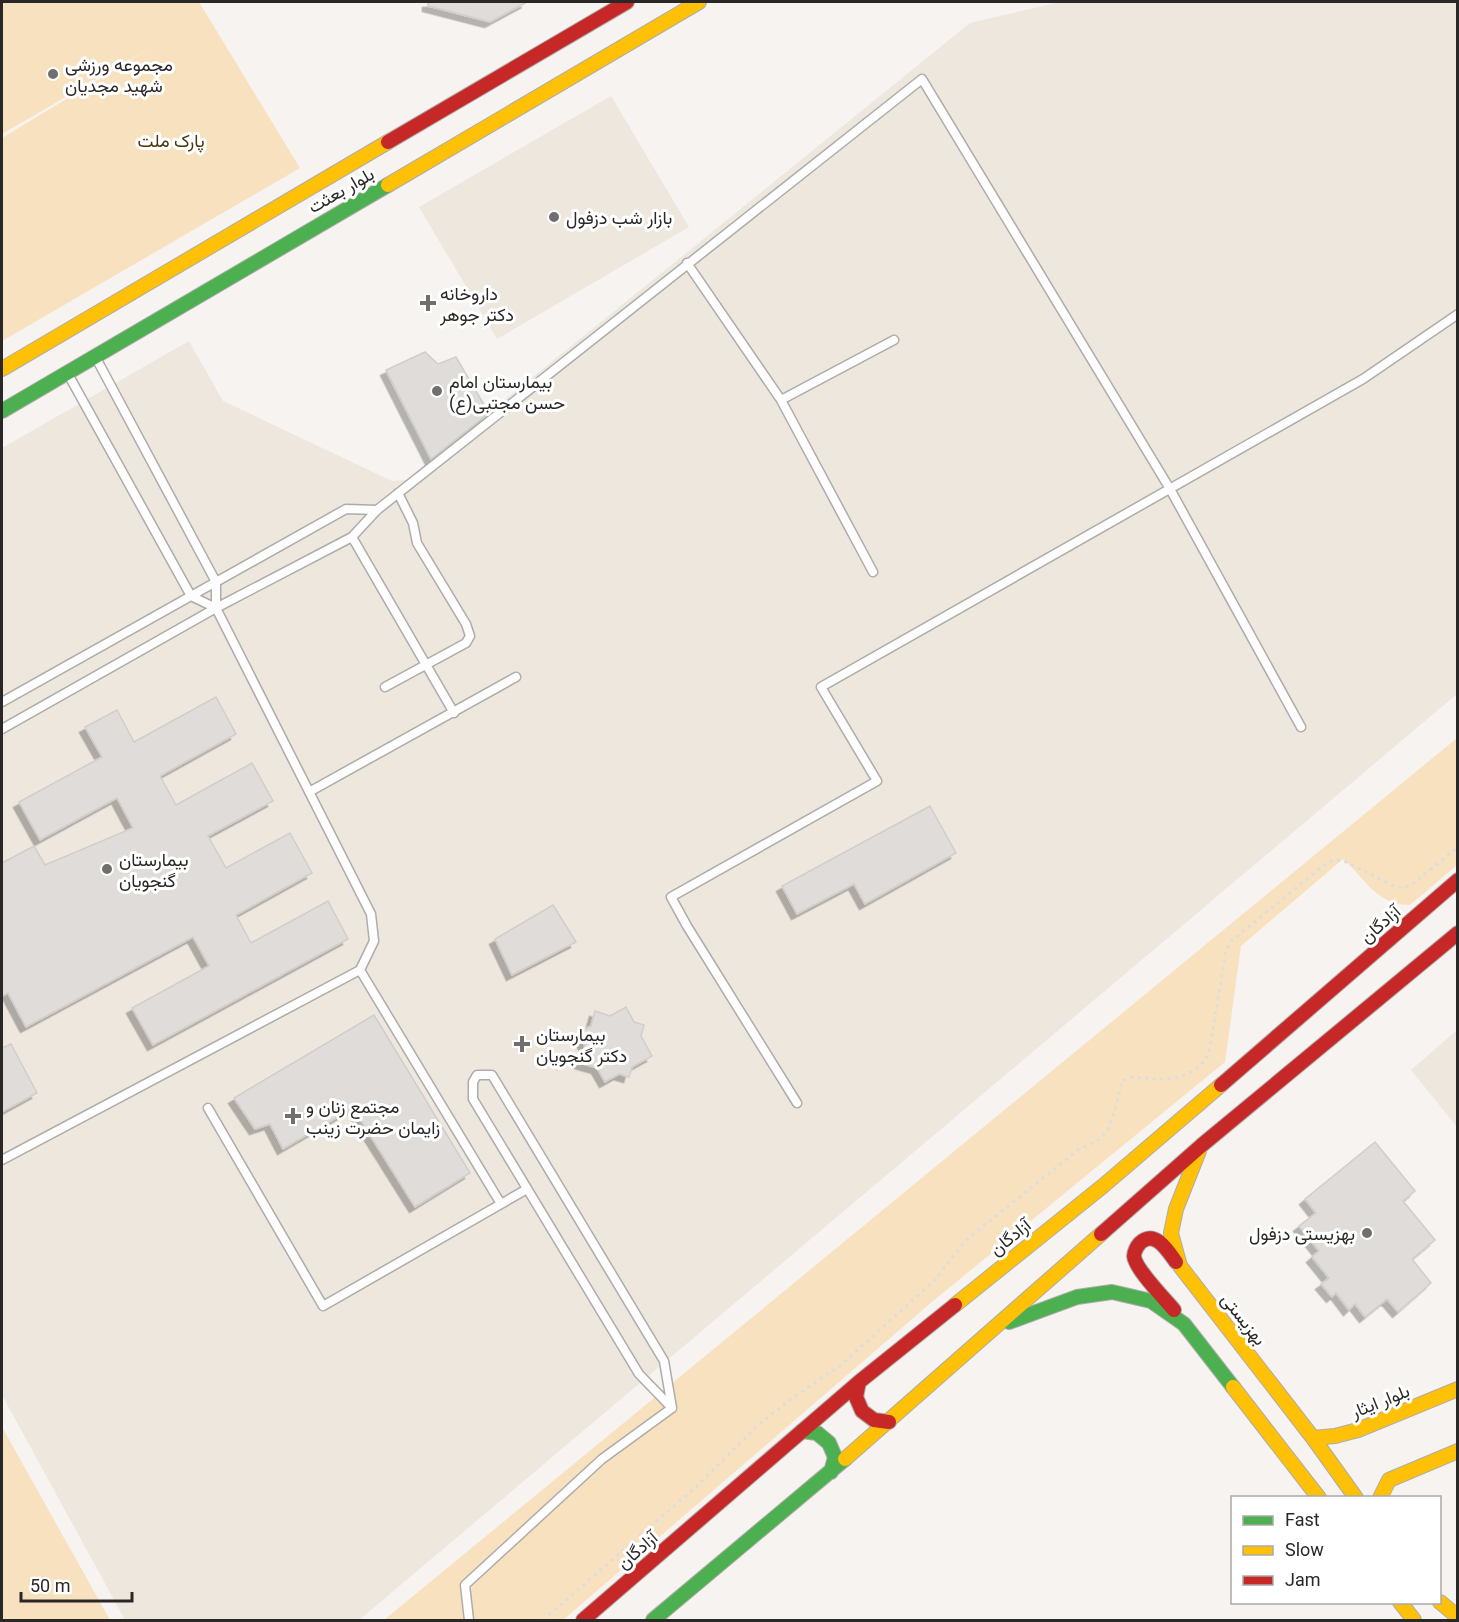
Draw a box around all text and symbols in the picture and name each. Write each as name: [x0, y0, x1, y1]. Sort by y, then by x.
place label: مجموعه ورزشی شهید مجدیان: [65, 54, 173, 97]
marker: مجموعه ورزشی شهید مجدیان: [46, 67, 60, 81]
park label: پارک ملت: [137, 130, 205, 153]
street label: بلوار بعثت: [304, 163, 378, 218]
place label: بازار شب دزفول: [566, 207, 672, 229]
marker: بازار شب دزفول: [547, 210, 561, 224]
place label: داروخانه دکتر جوهر: [439, 283, 514, 326]
marker: داروخانه دکتر جوهر: [421, 296, 435, 310]
place label: بیمارستان امام حسن مجتبی(ع): [449, 371, 565, 415]
marker: بیمارستان امام حسن مجتبی(ع): [430, 384, 444, 398]
place label: بیمارستان گنجویان: [119, 849, 189, 892]
marker: بیمارستان گنجویان: [100, 862, 114, 876]
street label: آزادگان: [1356, 900, 1406, 948]
place label: بیمارستان دکتر گنجویان: [536, 1024, 627, 1067]
marker: بیمارستان دکتر گنجویان: [513, 1035, 531, 1053]
place label: مجتمع زنان و زایمان حضرت زینب: [306, 1096, 440, 1139]
marker: مجتمع زنان و زایمان حضرت زینب: [284, 1107, 302, 1125]
street label: آزادگان: [985, 1213, 1037, 1261]
place label: بهزیستی دزفول: [1249, 1223, 1355, 1245]
marker: بهزیستی دزفول: [1360, 1226, 1374, 1240]
street label: بهزیستی: [1216, 1289, 1271, 1350]
street label: بلوار ایثار: [1347, 1380, 1413, 1424]
legend: [1231, 1496, 1441, 1604]
text: Fast: [1285, 1509, 1320, 1530]
street label: آزادگان: [613, 1526, 663, 1574]
text: Slow: [1285, 1539, 1324, 1560]
scale bar: [21, 1565, 132, 1603]
text: Jam: [1285, 1569, 1321, 1590]
text: 50 m: [30, 1575, 70, 1596]

